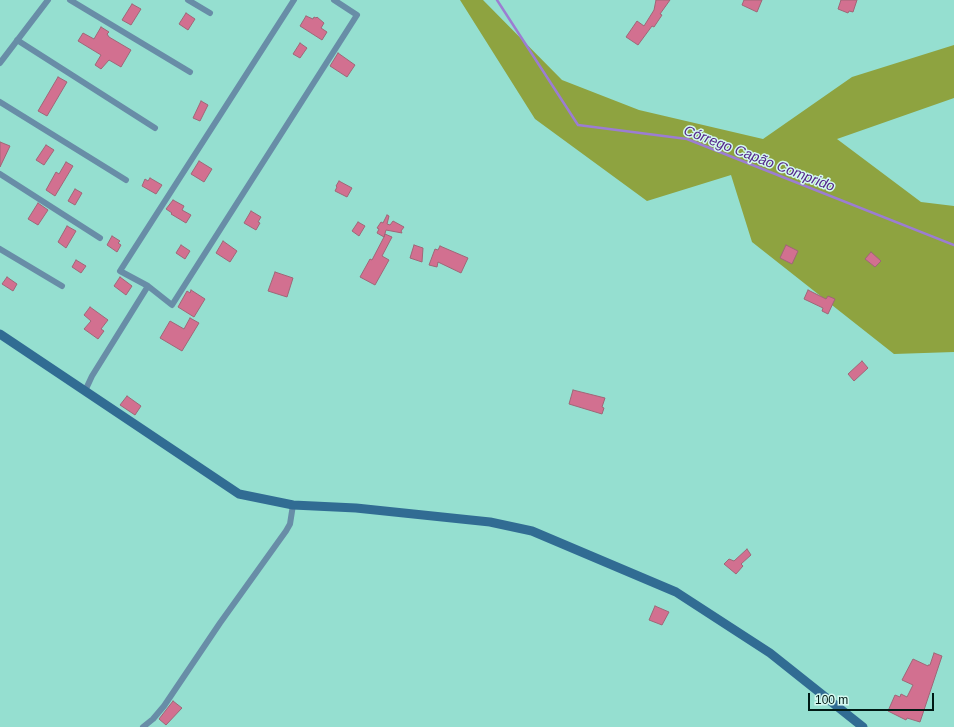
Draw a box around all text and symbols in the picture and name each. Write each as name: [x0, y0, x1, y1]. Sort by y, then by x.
water label: Córrego Capão Comprido: [681, 122, 837, 196]
scale bar: [810, 685, 936, 711]
text: 100 m: [815, 693, 848, 707]

